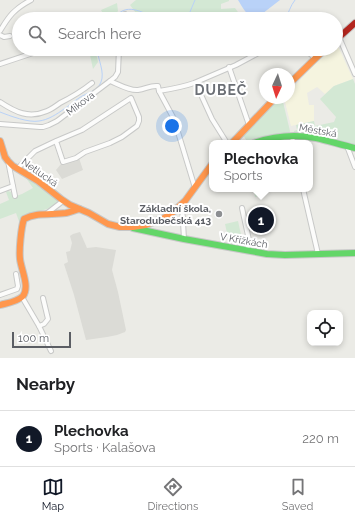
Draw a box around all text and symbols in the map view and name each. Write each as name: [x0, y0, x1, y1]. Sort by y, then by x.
search box: [12, 12, 343, 56]
icon: search: [26, 23, 48, 45]
text: Search here: [58, 25, 141, 43]
north arrow: [259, 68, 295, 104]
district label: DUBEČ: [195, 81, 247, 98]
street label: Mikova: [64, 89, 97, 118]
your location: [162, 116, 182, 136]
street label: Městská: [298, 122, 338, 139]
popup: [209, 140, 313, 192]
text: Plechovka: [224, 150, 298, 168]
street label: Netlucká: [19, 156, 60, 189]
text: Sports: [224, 168, 263, 183]
place label: Základní škola, Starodubečská 413: [120, 203, 211, 226]
pin: 1: [248, 205, 274, 235]
marker: Základní škola, Starodubečská 413: [214, 209, 224, 219]
street label: V Křížkách: [219, 231, 269, 250]
map controls: [307, 310, 343, 346]
button: locate: [307, 310, 343, 346]
scale bar: [12, 330, 71, 349]
text: 100 m: [18, 332, 49, 345]
text: Nearby: [16, 374, 75, 394]
text: Plechovka: [54, 422, 129, 440]
text: 1: [26, 431, 32, 446]
text: 220 m: [302, 431, 339, 446]
text: Sports · Kalašova: [54, 440, 156, 455]
tab: Map: [42, 476, 64, 513]
tab: Directions: [148, 476, 198, 513]
tab: Saved: [282, 476, 313, 513]

